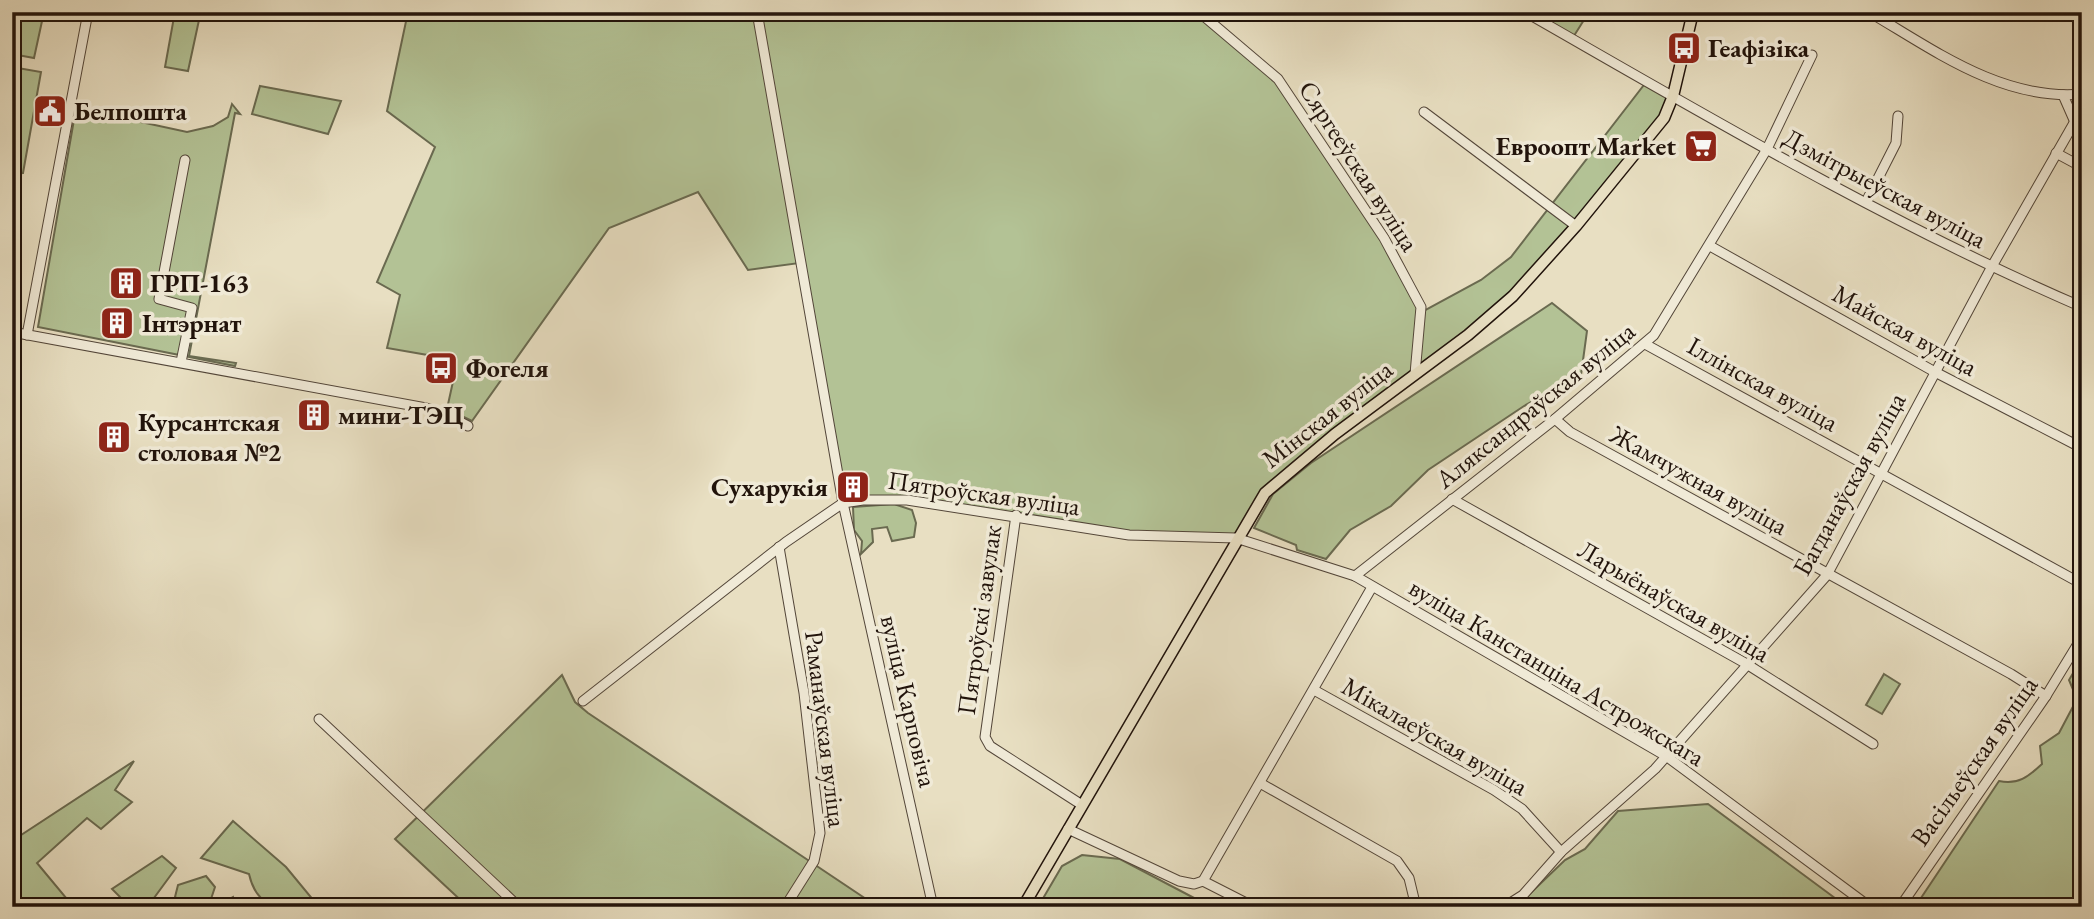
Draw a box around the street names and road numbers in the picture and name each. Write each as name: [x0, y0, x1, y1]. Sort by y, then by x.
street label: Сяргееўская вуліца: [1291, 74, 1427, 258]
street label: Дзмітрыеўская вуліца: [1778, 120, 1993, 256]
street label: Майская вуліца: [1827, 276, 1984, 384]
street label: Аляксандраўская вуліца: [1427, 314, 1642, 497]
street label: Іллінская вуліца: [1682, 329, 1845, 440]
street label: Мінская вуліца: [1255, 352, 1400, 476]
street label: Багданаўская вуліца: [1785, 386, 1914, 582]
street label: Жамчужная вуліца: [1603, 417, 1794, 543]
street label: Пятроўская вуліца: [886, 463, 1083, 523]
street label: Пятроўскі завулак: [949, 522, 1009, 717]
street label: Ларыёнаўская вуліца: [1572, 532, 1777, 670]
street label: вуліца Канстанціна Астрожскага: [1403, 570, 1712, 774]
street label: вуліца Карповіча: [873, 612, 945, 791]
street label: Раманаўская вуліца: [797, 629, 855, 830]
street label: Мікалаеўская вуліца: [1336, 669, 1535, 803]
street label: Васільеўская вуліца: [1903, 669, 2046, 853]

